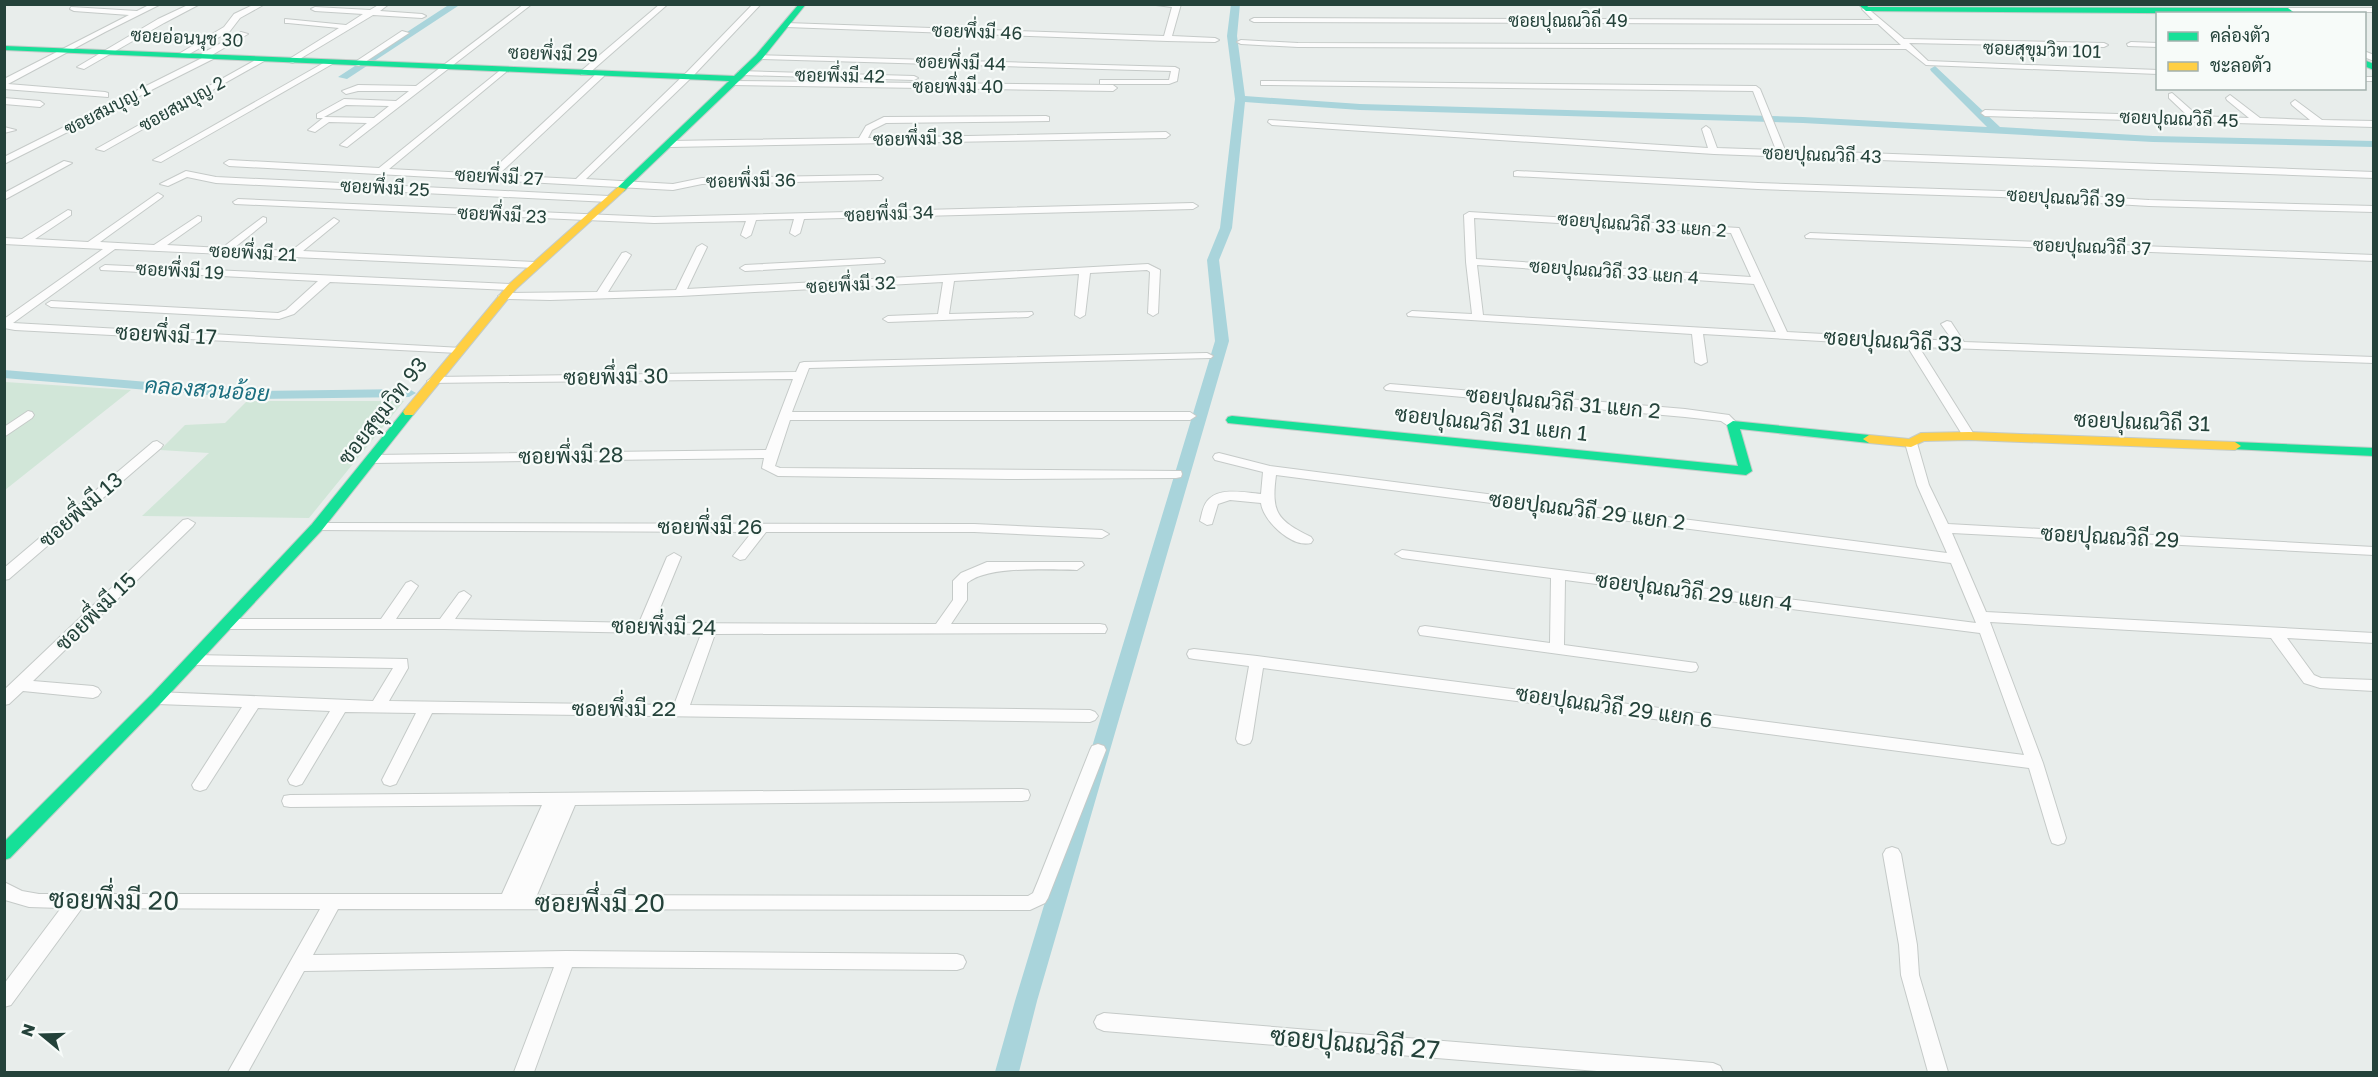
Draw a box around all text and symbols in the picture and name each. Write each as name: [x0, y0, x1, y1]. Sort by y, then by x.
street label: ซอยปุณณวิถี 49: [1508, 8, 1628, 33]
legend: [2156, 12, 2366, 90]
street label: ซอยพึ่งมี 46: [931, 15, 1023, 44]
street label: ซอยอ่อนนุช 30: [130, 23, 244, 53]
text: คล่องตัว: [2210, 24, 2270, 46]
street label: ซอยสุขุมวิท 101: [1982, 36, 2102, 64]
street label: ซอยพึ่งมี 29: [508, 37, 599, 66]
street label: ซอยพึ่งมี 44: [915, 46, 1007, 75]
text: ชะลอตัว: [2210, 54, 2272, 76]
street label: ซอยพึ่งมี 42: [795, 59, 885, 87]
street label: ซอยสมบุญ 2: [135, 70, 229, 138]
street label: ซอยพึ่งมี 40: [913, 71, 1003, 97]
street label: ซอยสมบุญ 1: [60, 77, 154, 141]
street label: ซอยปุณณวิถี 45: [2119, 104, 2239, 133]
street label: ซอยพึ่งมี 38: [873, 122, 963, 150]
street label: ซอยปุณณวิถี 43: [1762, 140, 1882, 169]
street label: ซอยพึ่งมี 27: [454, 159, 544, 189]
street label: ซอยพึ่งมี 36: [706, 164, 796, 192]
street label: ซอยพึ่งมี 25: [340, 170, 431, 200]
street label: ซอยปุณณวิถี 39: [2006, 182, 2126, 213]
street label: ซอยพึ่งมี 23: [457, 197, 548, 227]
street label: ซอยพึ่งมี 34: [843, 197, 934, 226]
street label: ซอยปุณณวิถี 33 แยก 2: [1557, 206, 1727, 243]
street label: ซอยปุณณวิถี 37: [2033, 232, 2151, 261]
street label: ซอยพึ่งมี 21: [209, 235, 298, 265]
street label: ซอยพึ่งมี 19: [135, 253, 225, 283]
street label: ซอยปุณณวิถี 33 แยก 4: [1528, 253, 1700, 290]
street label: ซอยพึ่งมี 32: [805, 267, 896, 297]
street label: ซอยพึ่งมี 17: [115, 312, 218, 350]
street label: ซอยปุณณวิถี 33: [1823, 323, 1963, 359]
street label: ซอยสุขุมวิท 93: [332, 351, 434, 471]
street label: ซอยพึ่งมี 30: [563, 356, 669, 390]
water label: คลองสวนอ้อย: [144, 371, 271, 406]
street label: ซอยปุณณวิถี 31 แยก 2: [1464, 381, 1662, 425]
street label: ซอยปุณณวิถี 31 แยก 1: [1393, 400, 1589, 448]
street label: ซอยปุณณวิถี 31: [2073, 406, 2211, 438]
street label: ซอยพึ่งมี 28: [518, 435, 624, 469]
street label: ซอยพึ่งมี 13: [29, 461, 128, 553]
street label: ซอยปุณณวิถี 29 แยก 2: [1487, 485, 1687, 537]
street label: ซอยพึ่งมี 26: [658, 507, 762, 539]
street label: ซอยปุณณวิถี 29: [2040, 519, 2180, 555]
street label: ซอยพึ่งมี 15: [45, 562, 141, 656]
street label: ซอยปุณณวิถี 29 แยก 4: [1594, 566, 1794, 618]
street label: ซอยพึ่งมี 24: [611, 606, 717, 640]
street label: ซอยปุณณวิถี 29 แยก 6: [1514, 679, 1714, 735]
street label: ซอยพึ่งมี 22: [572, 689, 676, 721]
street label: ซอยพึ่งมี 20: [49, 877, 180, 916]
street label: ซอยพึ่งมี 20: [535, 881, 665, 918]
north arrow: [12, 1005, 72, 1065]
street label: ซอยปุณณวิถี 27: [1269, 1020, 1441, 1068]
text: N: [16, 1021, 39, 1039]

